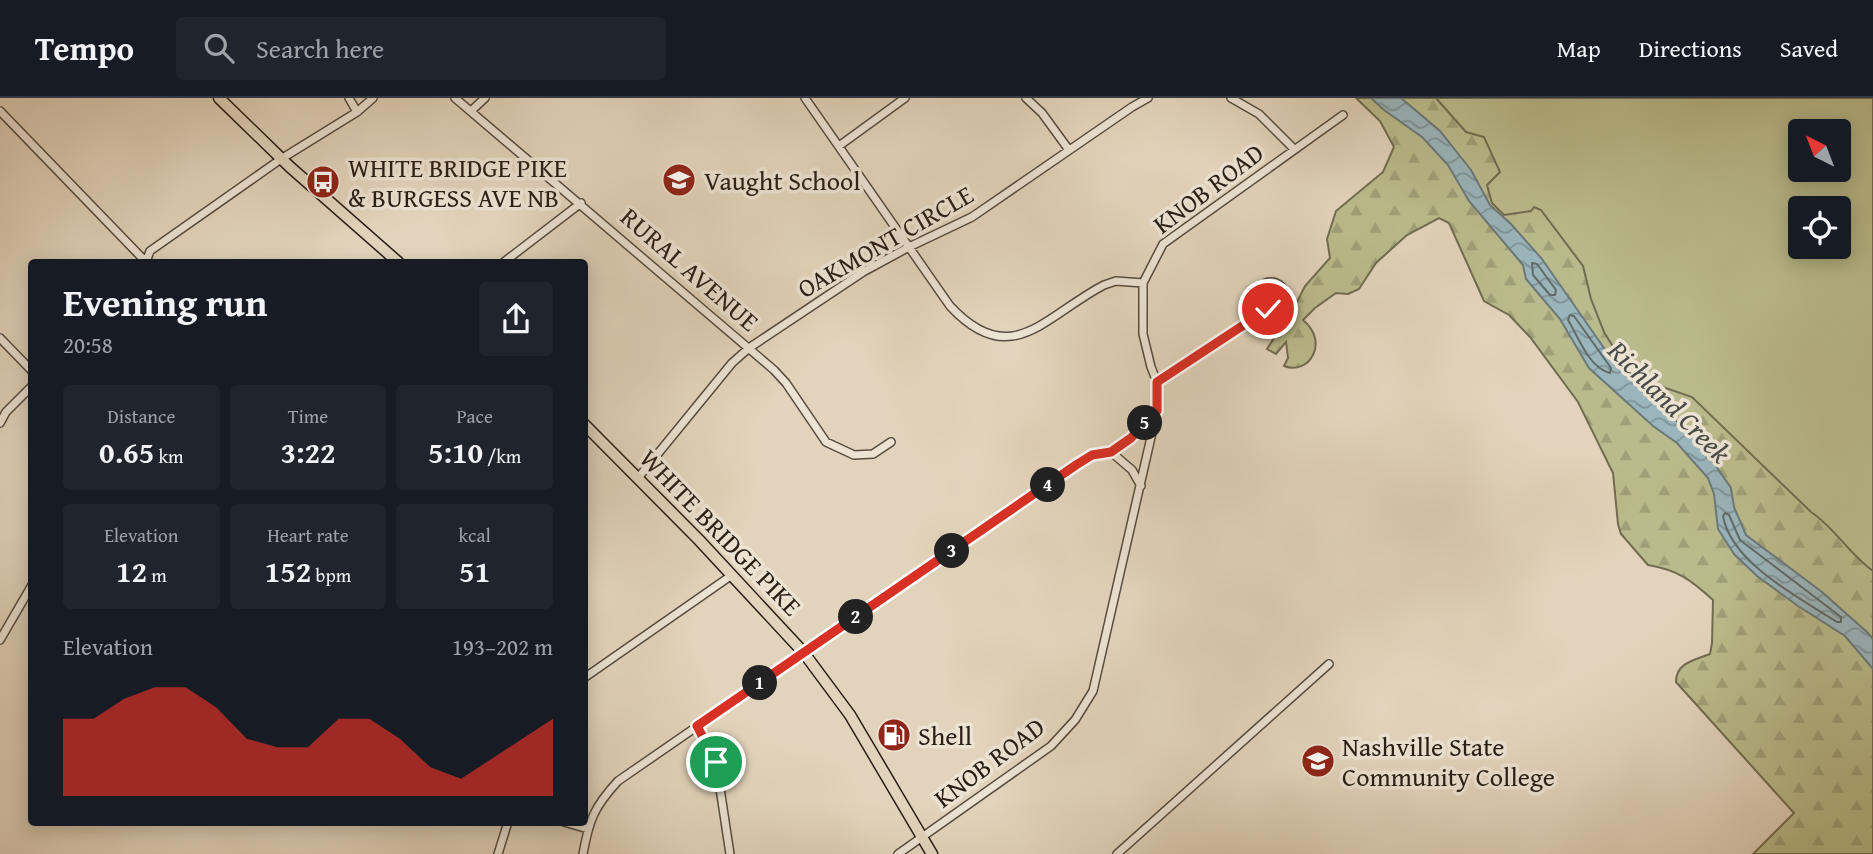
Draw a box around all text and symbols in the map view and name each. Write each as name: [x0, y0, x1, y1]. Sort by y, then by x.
search box: [176, 17, 666, 80]
text: Tempo: [35, 24, 134, 72]
icon: search: [200, 29, 238, 67]
text: Search here: [256, 29, 384, 68]
text: Map: [1557, 31, 1601, 66]
text: Directions: [1639, 31, 1742, 66]
text: Saved: [1780, 31, 1838, 66]
north arrow: [1788, 119, 1852, 182]
map controls: [1788, 119, 1851, 259]
street label: KNOB ROAD: [1144, 133, 1272, 243]
place label: WHITE BRIDGE PIKE & BURGESS AVE NB: [348, 148, 567, 217]
school or university icon: Vaught School: [660, 161, 698, 199]
place label: Vaught School: [704, 161, 861, 200]
bus stop icon: WHITE BRIDGE PIKE & BURGESS AVE NB: [304, 163, 342, 201]
street label: OAKMONT CIRCLE: [790, 175, 980, 307]
button: locate: [1788, 196, 1851, 259]
street label: RURAL AVENUE: [612, 198, 768, 340]
text: Evening run: [63, 274, 267, 330]
pin: [1238, 279, 1298, 339]
button: share: [479, 282, 553, 356]
icon: check: [1249, 290, 1287, 328]
text: 20:58: [63, 328, 113, 361]
water label: Richland Creek: [1599, 330, 1741, 472]
text: Distance: [107, 402, 175, 430]
text: Time: [288, 402, 328, 430]
text: Pace: [456, 402, 493, 430]
pin: 5: [1128, 406, 1162, 440]
text: 5: [1140, 408, 1149, 436]
text: 0.65: [99, 430, 154, 474]
text: 3:22: [280, 430, 336, 474]
text: 5:10: [428, 430, 483, 474]
street label: WHITE BRIDGE PIKE: [631, 440, 811, 624]
text: km: [154, 442, 184, 470]
text: /km: [483, 442, 521, 470]
pin: 4: [1030, 468, 1066, 502]
text: 4: [1043, 470, 1052, 498]
text: Elevation: [104, 521, 179, 549]
text: Heart rate: [267, 521, 349, 549]
text: kcal: [458, 521, 491, 549]
pin: 3: [934, 533, 970, 568]
text: 3: [947, 536, 956, 564]
text: 12: [116, 549, 147, 593]
text: 152: [265, 549, 311, 593]
text: 51: [459, 549, 490, 593]
text: m: [147, 561, 167, 589]
text: bpm: [311, 561, 351, 589]
pin: 2: [838, 600, 874, 634]
text: 2: [851, 602, 860, 630]
text: Elevation: [63, 630, 153, 663]
text: 193–202 m: [452, 630, 553, 663]
pin: 1: [742, 666, 778, 700]
text: 1: [755, 668, 764, 696]
street label: KNOB ROAD: [925, 707, 1053, 817]
fuel station icon: Shell: [875, 716, 913, 754]
place label: Shell: [918, 716, 972, 755]
place label: Nashville State Community College: [1342, 727, 1555, 796]
pin: [686, 732, 746, 792]
school or university icon: Nashville State Community College: [1299, 742, 1337, 780]
icon: arrive: [697, 743, 735, 781]

